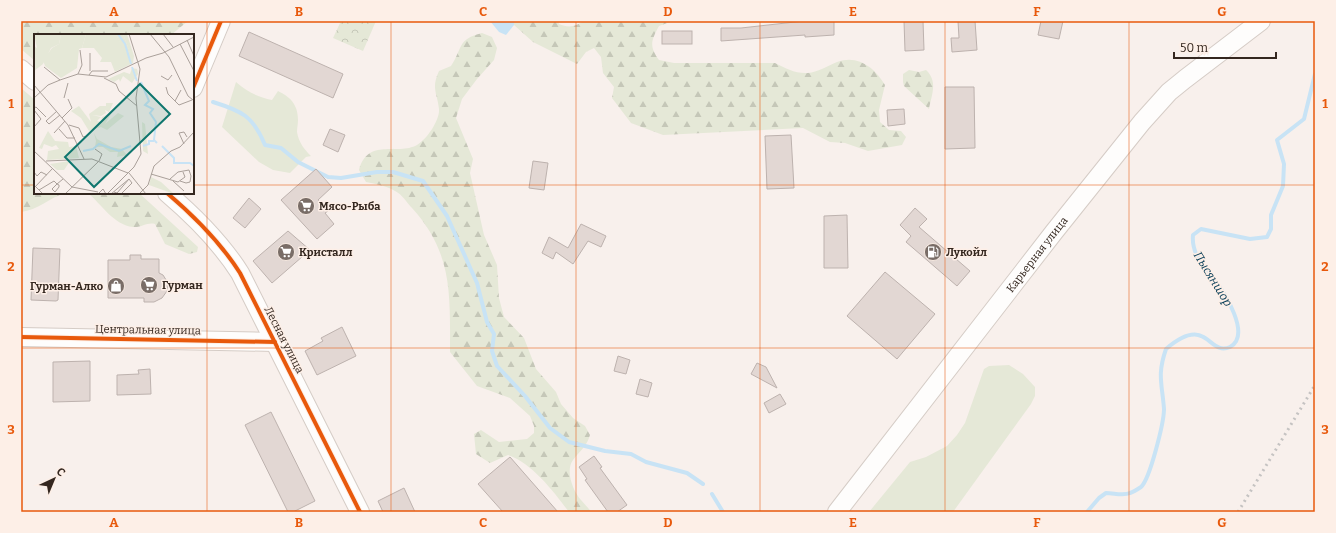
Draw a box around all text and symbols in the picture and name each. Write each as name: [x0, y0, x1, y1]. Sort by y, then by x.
text: A: [109, 4, 119, 19]
text: B: [295, 4, 303, 19]
text: C: [479, 4, 487, 19]
text: D: [663, 4, 673, 19]
text: E: [849, 4, 857, 19]
text: F: [1033, 4, 1041, 19]
text: G: [1217, 4, 1227, 19]
inset map: [34, 34, 194, 194]
scale bar: [1174, 34, 1276, 60]
text: 50 m: [1180, 41, 1209, 55]
text: 1: [8, 96, 14, 111]
text: 1: [1322, 96, 1328, 111]
supermarket icon: Мясо-Рыба: [296, 196, 316, 216]
place label: Мясо-Рыба: [319, 200, 381, 213]
street label: Карьерная улица: [1003, 214, 1070, 295]
supermarket icon: Кристалл: [276, 242, 296, 262]
fuel station icon: Лукойл: [923, 242, 943, 262]
place label: Кристалл: [299, 246, 353, 259]
place label: Лукойл: [946, 246, 987, 259]
water label: Пысяншор: [1191, 249, 1235, 309]
text: 2: [7, 259, 15, 274]
text: 2: [1321, 259, 1329, 274]
supermarket icon: Гурман: [139, 275, 159, 295]
shop icon: Гурман-Алко: [106, 276, 126, 296]
place label: Гурман: [162, 279, 203, 292]
place label: Гурман-Алко: [30, 280, 103, 293]
street label: Лесная улица: [262, 304, 306, 376]
street label: Центральная улица: [95, 323, 201, 337]
text: 3: [7, 422, 15, 437]
text: 3: [1321, 422, 1329, 437]
north arrow: [34, 459, 74, 499]
text: С: [54, 465, 68, 479]
text: A: [109, 515, 119, 530]
text: B: [295, 515, 303, 530]
text: C: [479, 515, 487, 530]
text: D: [663, 515, 673, 530]
text: E: [849, 515, 857, 530]
text: F: [1033, 515, 1041, 530]
text: G: [1217, 515, 1227, 530]

